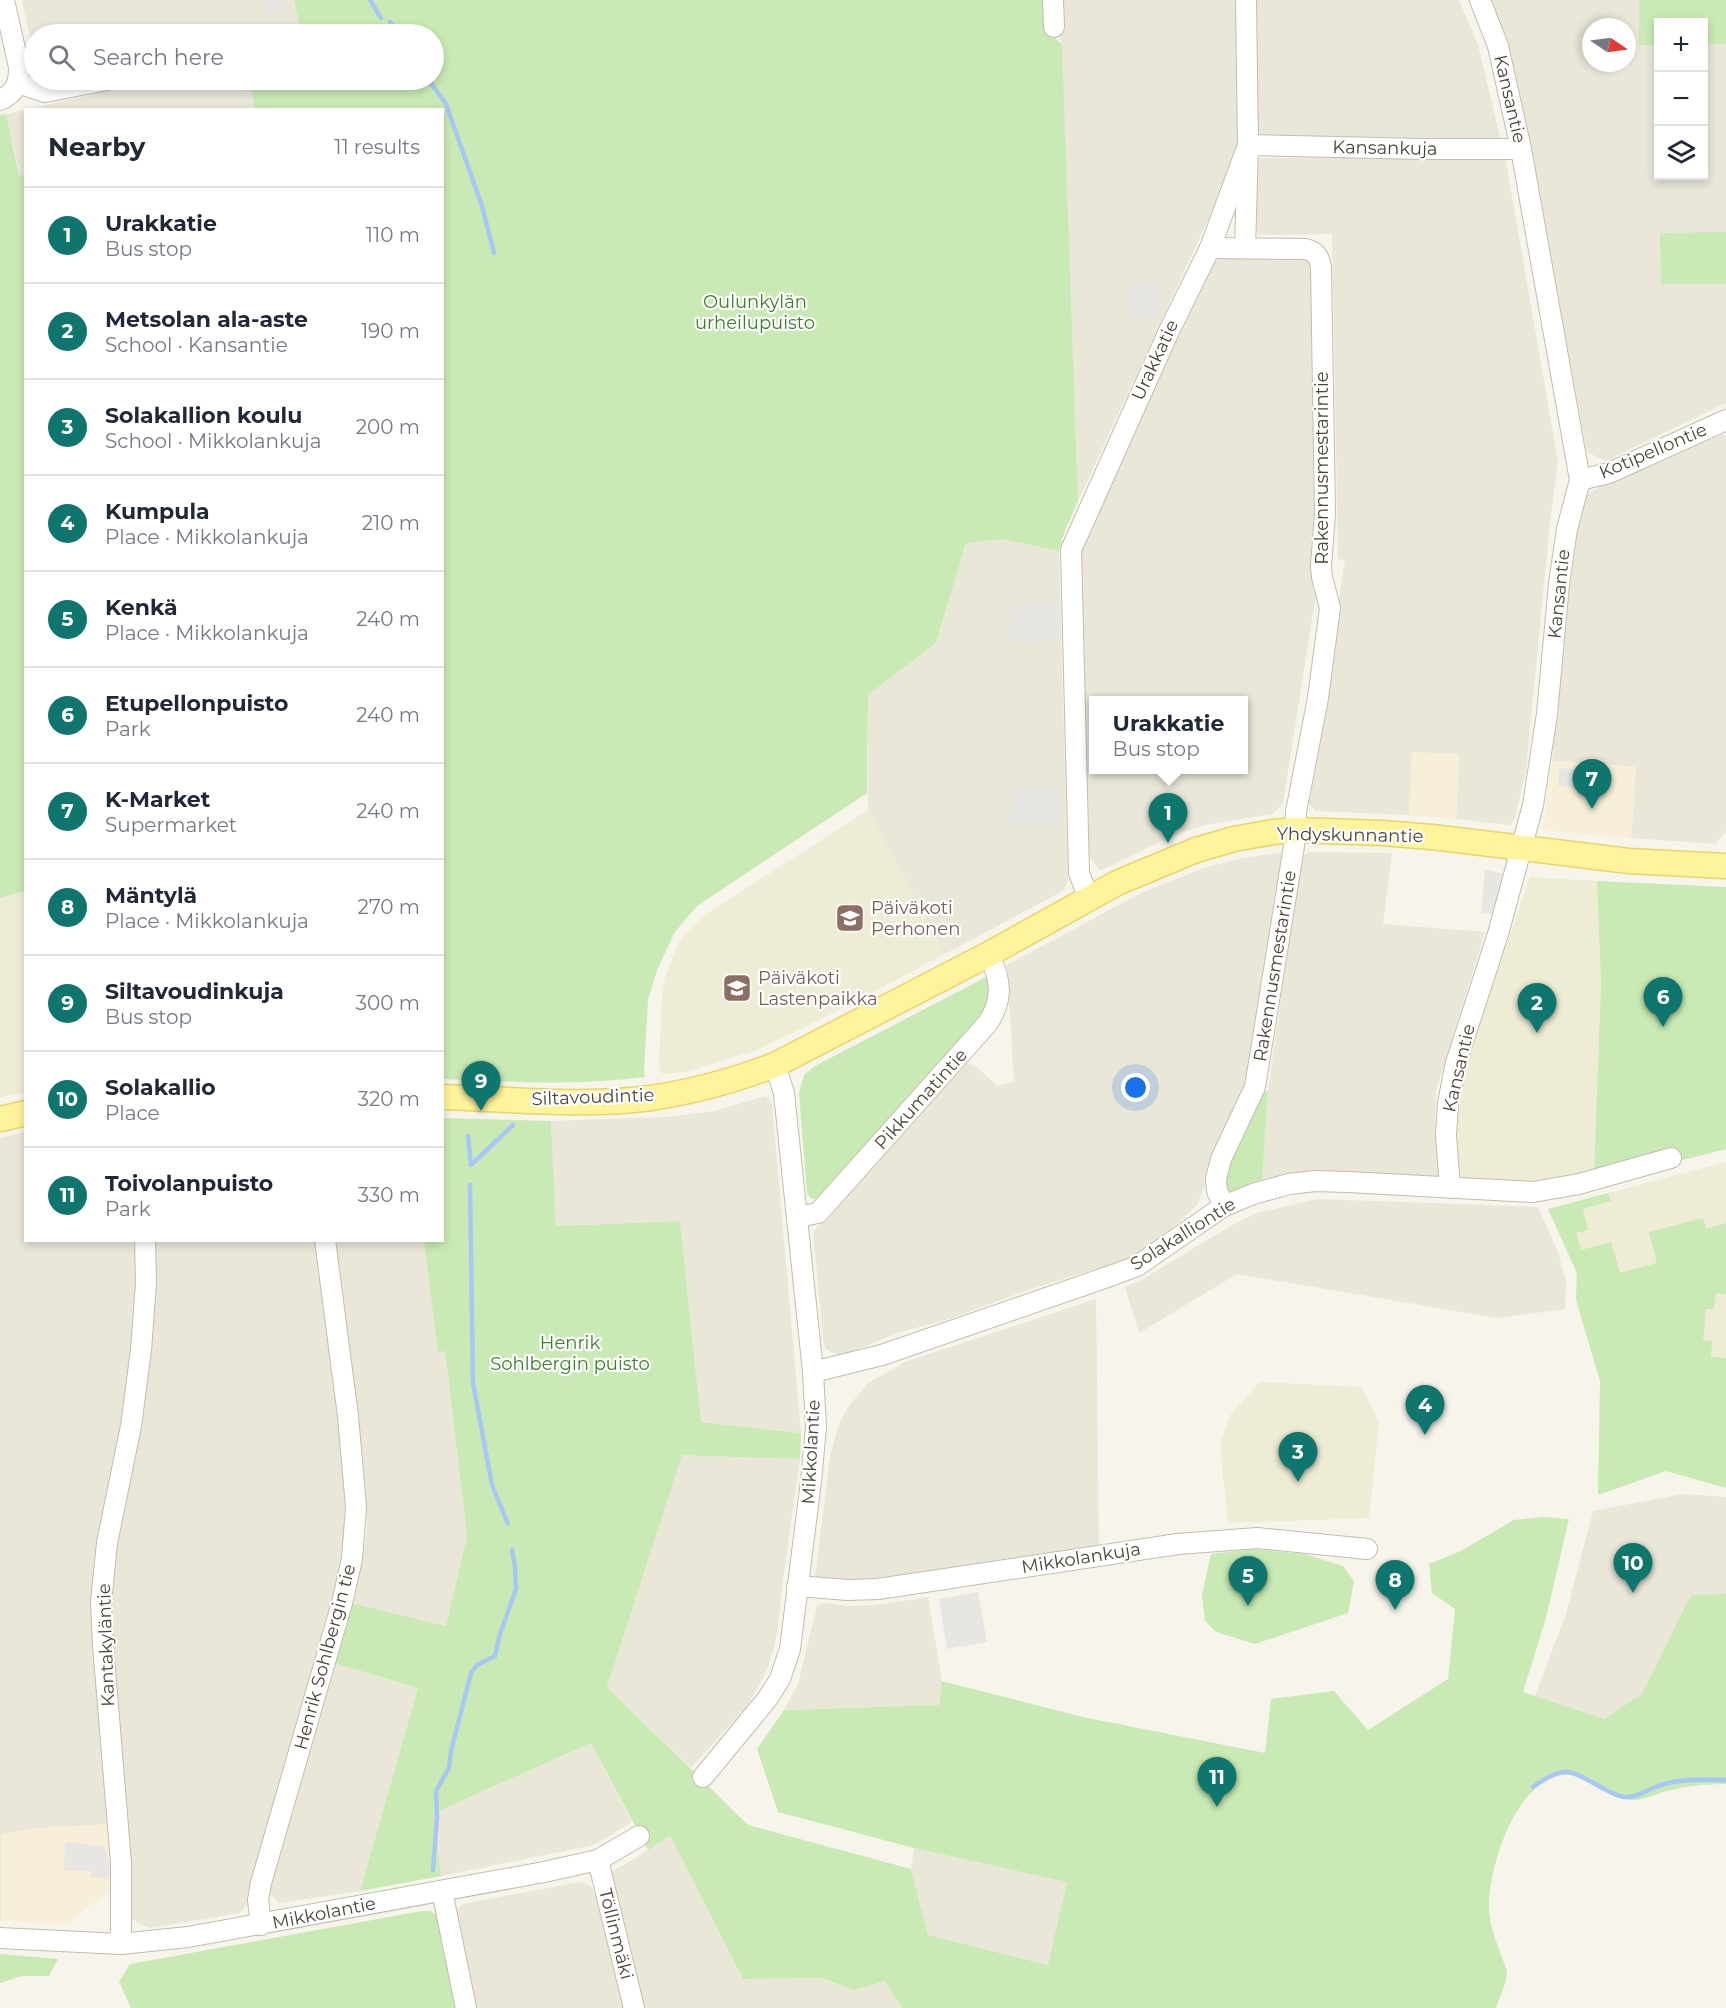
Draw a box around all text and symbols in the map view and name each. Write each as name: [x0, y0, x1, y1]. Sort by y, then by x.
north arrow: [1582, 18, 1636, 72]
map controls: [1654, 18, 1708, 180]
button: +: [1654, 18, 1708, 72]
search box: [24, 24, 444, 90]
icon: search: [45, 41, 78, 74]
text: Search here: [93, 44, 224, 71]
street label: Kansantie: [1489, 53, 1531, 145]
button: −: [1654, 72, 1708, 126]
button: layers: [1654, 126, 1708, 180]
text: Nearby: [48, 131, 145, 163]
text: 11 results: [334, 135, 420, 159]
street label: Kansankuja: [1332, 136, 1438, 160]
text: Urakkatie: [105, 210, 217, 237]
text: 1: [64, 223, 71, 247]
text: 110 m: [366, 223, 420, 247]
text: Bus stop: [105, 237, 192, 261]
park label: Oulunkylän urheilupuisto: [695, 291, 815, 334]
text: Metsolan ala-aste: [105, 306, 308, 333]
street label: Urakkatie: [1127, 316, 1183, 404]
text: 2: [62, 319, 73, 343]
text: 190 m: [361, 319, 420, 343]
text: School · Kansantie: [105, 333, 288, 357]
street label: Rakennusmestarintie: [1311, 371, 1333, 565]
text: Solakallion koulu: [105, 402, 302, 429]
text: 3: [62, 415, 73, 439]
text: 200 m: [356, 415, 420, 439]
street label: Kotipellontie: [1596, 418, 1710, 484]
text: School · Mikkolankuja: [105, 429, 322, 453]
text: Kumpula: [105, 498, 210, 525]
text: 4: [61, 511, 74, 535]
text: 210 m: [362, 511, 420, 535]
text: Place · Mikkolankuja: [105, 525, 309, 549]
street label: Kansantie: [1543, 548, 1575, 640]
text: Kenkä: [105, 594, 178, 621]
text: 5: [62, 607, 73, 631]
text: 240 m: [356, 607, 420, 631]
text: Place · Mikkolankuja: [105, 621, 309, 645]
text: Etupellonpuisto: [105, 690, 288, 717]
popup: [1089, 696, 1248, 774]
text: 6: [61, 703, 74, 727]
text: 240 m: [356, 703, 420, 727]
text: Urakkatie: [1113, 710, 1224, 737]
text: Park: [105, 717, 151, 741]
text: Bus stop: [1113, 737, 1200, 761]
pin: 7: [1572, 760, 1612, 809]
text: K-Market: [105, 786, 210, 813]
pin: 1: [1148, 794, 1188, 843]
text: 7: [61, 799, 74, 823]
text: 240 m: [356, 799, 420, 823]
text: Supermarket: [105, 813, 237, 837]
street label: Yhdyskunnantie: [1276, 823, 1424, 847]
street label: Rakennusmestarintie: [1249, 869, 1301, 1063]
text: Mäntylä: [105, 882, 197, 909]
text: 8: [61, 895, 74, 919]
text: 270 m: [358, 895, 420, 919]
place label: Päiväkoti Perhonen: [871, 897, 960, 940]
school or university icon: Päiväkoti Perhonen: [834, 902, 866, 934]
text: Place · Mikkolankuja: [105, 909, 309, 933]
place label: Päiväkoti Lastenpaikka: [758, 967, 878, 1010]
school or university icon: Päiväkoti Lastenpaikka: [721, 972, 753, 1004]
text: Siltavoudinkuja: [105, 978, 284, 1005]
pin: 6: [1644, 978, 1682, 1027]
pin: 2: [1518, 984, 1556, 1033]
text: 9: [61, 991, 74, 1015]
text: 300 m: [356, 991, 420, 1015]
text: Bus stop: [105, 1005, 192, 1029]
street label: Kansantie: [1438, 1022, 1480, 1114]
street label: Pikkumatintie: [870, 1044, 972, 1154]
pin: 9: [462, 1062, 500, 1111]
your location: [1121, 1073, 1150, 1102]
text: Solakallio: [105, 1074, 216, 1101]
street label: Siltavoudintie: [531, 1084, 655, 1110]
text: 10: [57, 1087, 78, 1111]
text: 320 m: [358, 1087, 420, 1111]
text: Place: [105, 1101, 160, 1125]
text: Toivolanpuisto: [105, 1170, 273, 1197]
text: 11: [60, 1183, 75, 1207]
text: 330 m: [358, 1183, 420, 1207]
street label: Solakalliontie: [1126, 1193, 1240, 1275]
text: Park: [105, 1197, 151, 1221]
park label: Henrik Sohlbergin puisto: [490, 1332, 650, 1375]
pin: 4: [1406, 1386, 1444, 1435]
street label: Mikkolantie: [797, 1399, 825, 1505]
pin: 3: [1278, 1432, 1318, 1482]
street label: Mikkolankuja: [1020, 1538, 1142, 1578]
pin: 10: [1614, 1544, 1652, 1593]
pin: 5: [1228, 1556, 1268, 1606]
pin: 8: [1376, 1560, 1414, 1610]
street label: Henrik Sohlbergin tie: [290, 1562, 360, 1752]
street label: Kantakyläntie: [93, 1583, 119, 1707]
pin: 11: [1198, 1758, 1236, 1807]
street label: Töllinmäki: [594, 1886, 638, 1982]
street label: Mikkolantie: [270, 1892, 378, 1934]

